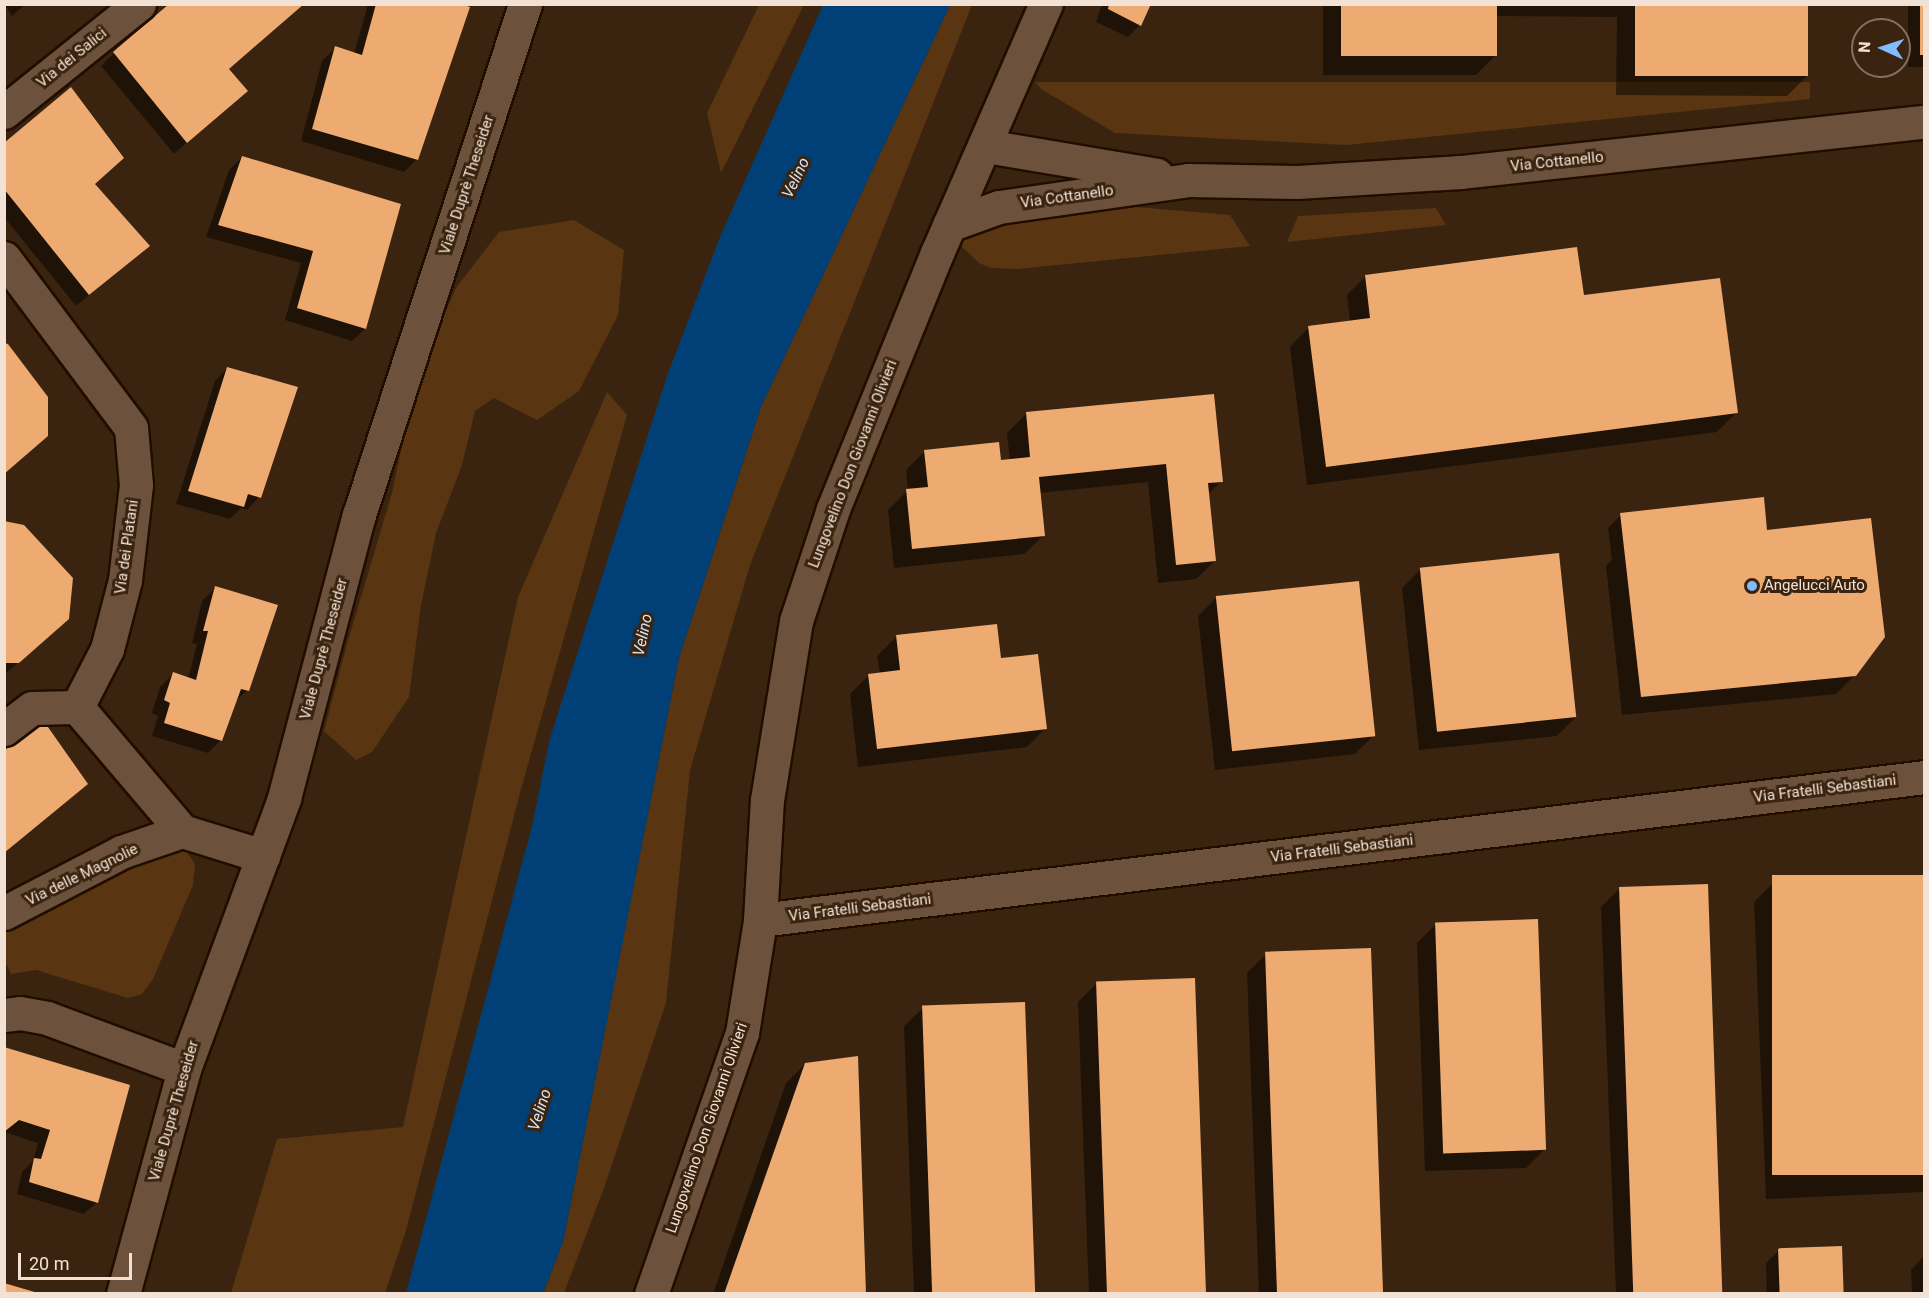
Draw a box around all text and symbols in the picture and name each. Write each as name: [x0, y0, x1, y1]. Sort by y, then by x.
north arrow: [1851, 18, 1911, 78]
street label: Via dei Salici: [33, 24, 111, 92]
text: N: [1855, 41, 1874, 53]
street label: Viale Duprè Theseider: [436, 113, 498, 257]
street label: Via Cottanello: [1510, 148, 1604, 176]
water label: Velino: [778, 155, 814, 201]
street label: Via Cottanello: [1019, 182, 1115, 212]
street label: Lungovelino Don Giovanni Olivieri: [805, 357, 901, 571]
street label: Via dei Platani: [111, 499, 143, 595]
street label: Viale Duprè Theseider: [296, 576, 352, 722]
place label: Angelucci Auto: [1764, 577, 1865, 595]
marker: Angelucci Auto: [1745, 579, 1759, 593]
water label: Velino: [629, 612, 657, 658]
street label: Via Fratelli Sebastiani: [1753, 771, 1897, 807]
street label: Via Fratelli Sebastiani: [1270, 831, 1414, 867]
street label: Via delle Magnolie: [23, 840, 141, 910]
street label: Via Fratelli Sebastiani: [788, 890, 932, 926]
street label: Lungovelino Don Giovanni Olivieri: [662, 1020, 752, 1236]
street label: Viale Duprè Theseider: [145, 1038, 203, 1184]
water label: Velino: [524, 1087, 556, 1133]
scale bar: [21, 1241, 135, 1279]
text: 20 m: [29, 1253, 69, 1274]

